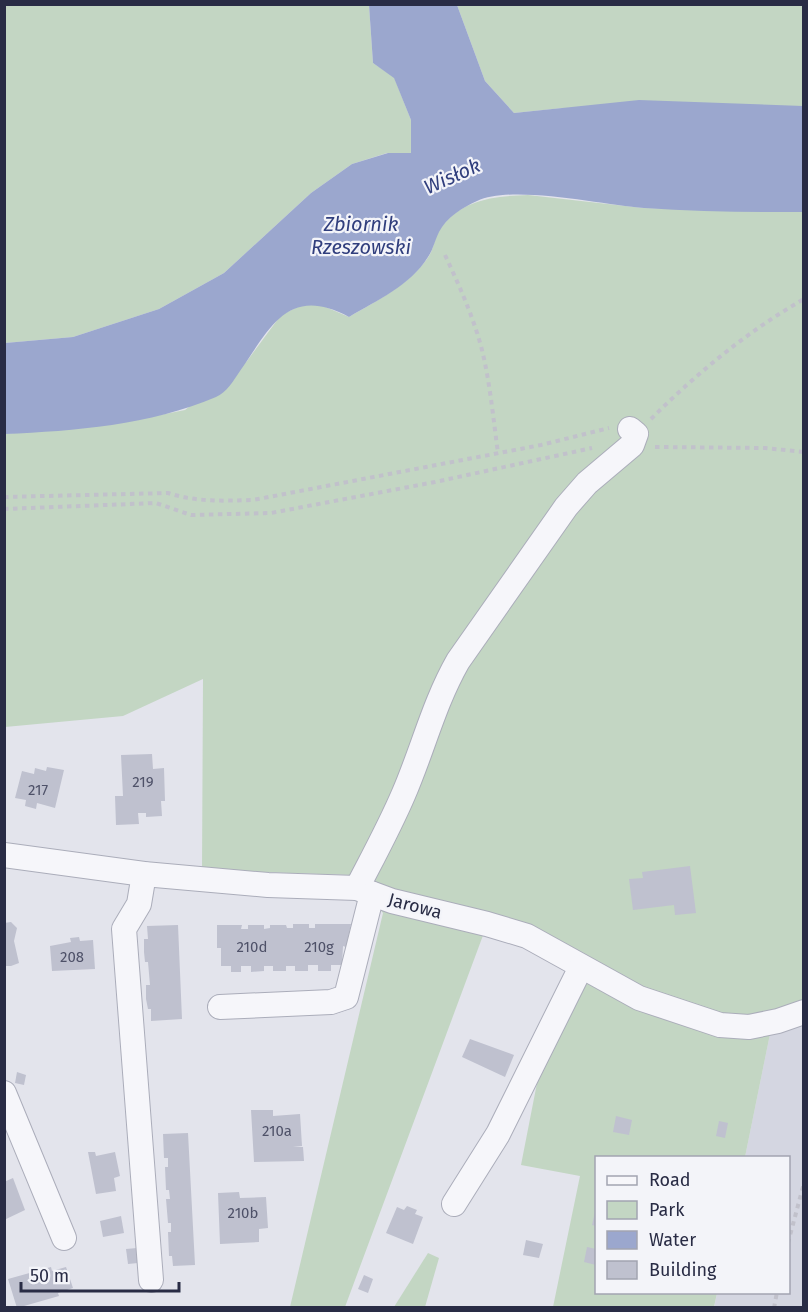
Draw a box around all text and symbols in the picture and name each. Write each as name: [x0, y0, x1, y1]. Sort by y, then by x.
water label: Wisłok: [420, 153, 484, 199]
water label: Zbiornik Rzeszowski: [311, 212, 411, 259]
house number: 219: [132, 773, 154, 791]
house number: 217: [28, 781, 48, 799]
street label: Jarowa: [386, 888, 444, 924]
house number: 210d: [237, 938, 267, 956]
house number: 210g: [304, 938, 334, 956]
house number: 208: [60, 948, 84, 966]
house number: 210a: [262, 1122, 292, 1140]
legend: [595, 1156, 790, 1294]
text: Road: [649, 1169, 691, 1191]
text: Park: [649, 1199, 685, 1221]
house number: 210b: [228, 1204, 258, 1222]
text: Water: [649, 1229, 696, 1251]
scale bar: [21, 1255, 178, 1293]
text: Building: [649, 1259, 717, 1281]
text: 50 m: [30, 1265, 69, 1287]

